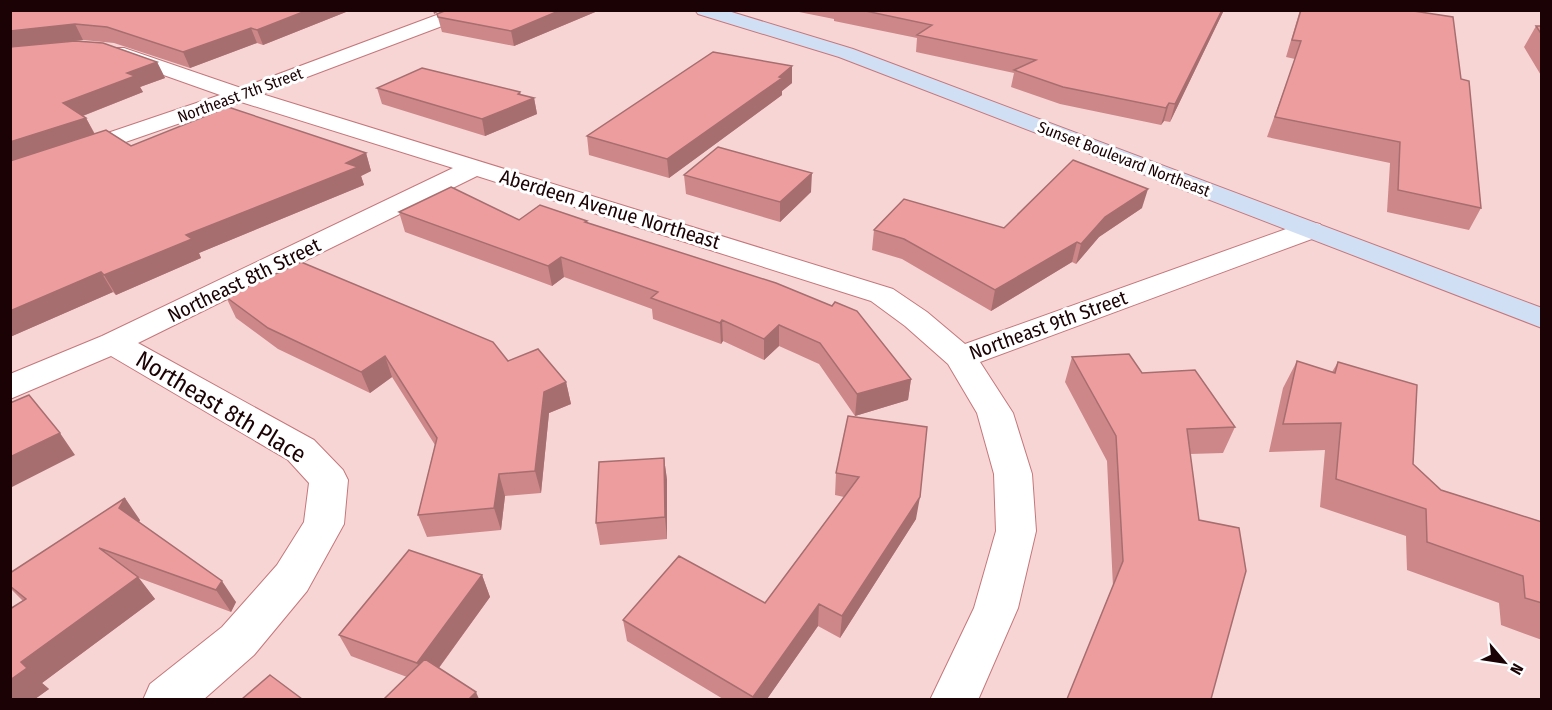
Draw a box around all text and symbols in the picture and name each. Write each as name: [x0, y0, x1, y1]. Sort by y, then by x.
street label: Northeast 7th Street: [175, 63, 306, 126]
street label: Sunset Boulevard Northeast: [1035, 117, 1214, 201]
street label: Aberdeen Avenue Northeast: [497, 164, 724, 254]
street label: Northeast 8th Street: [164, 232, 325, 327]
street label: Northeast 9th Street: [966, 285, 1131, 365]
street label: Northeast 8th Place: [131, 345, 311, 469]
north arrow: [1474, 632, 1534, 692]
text: N: [1506, 660, 1527, 678]

